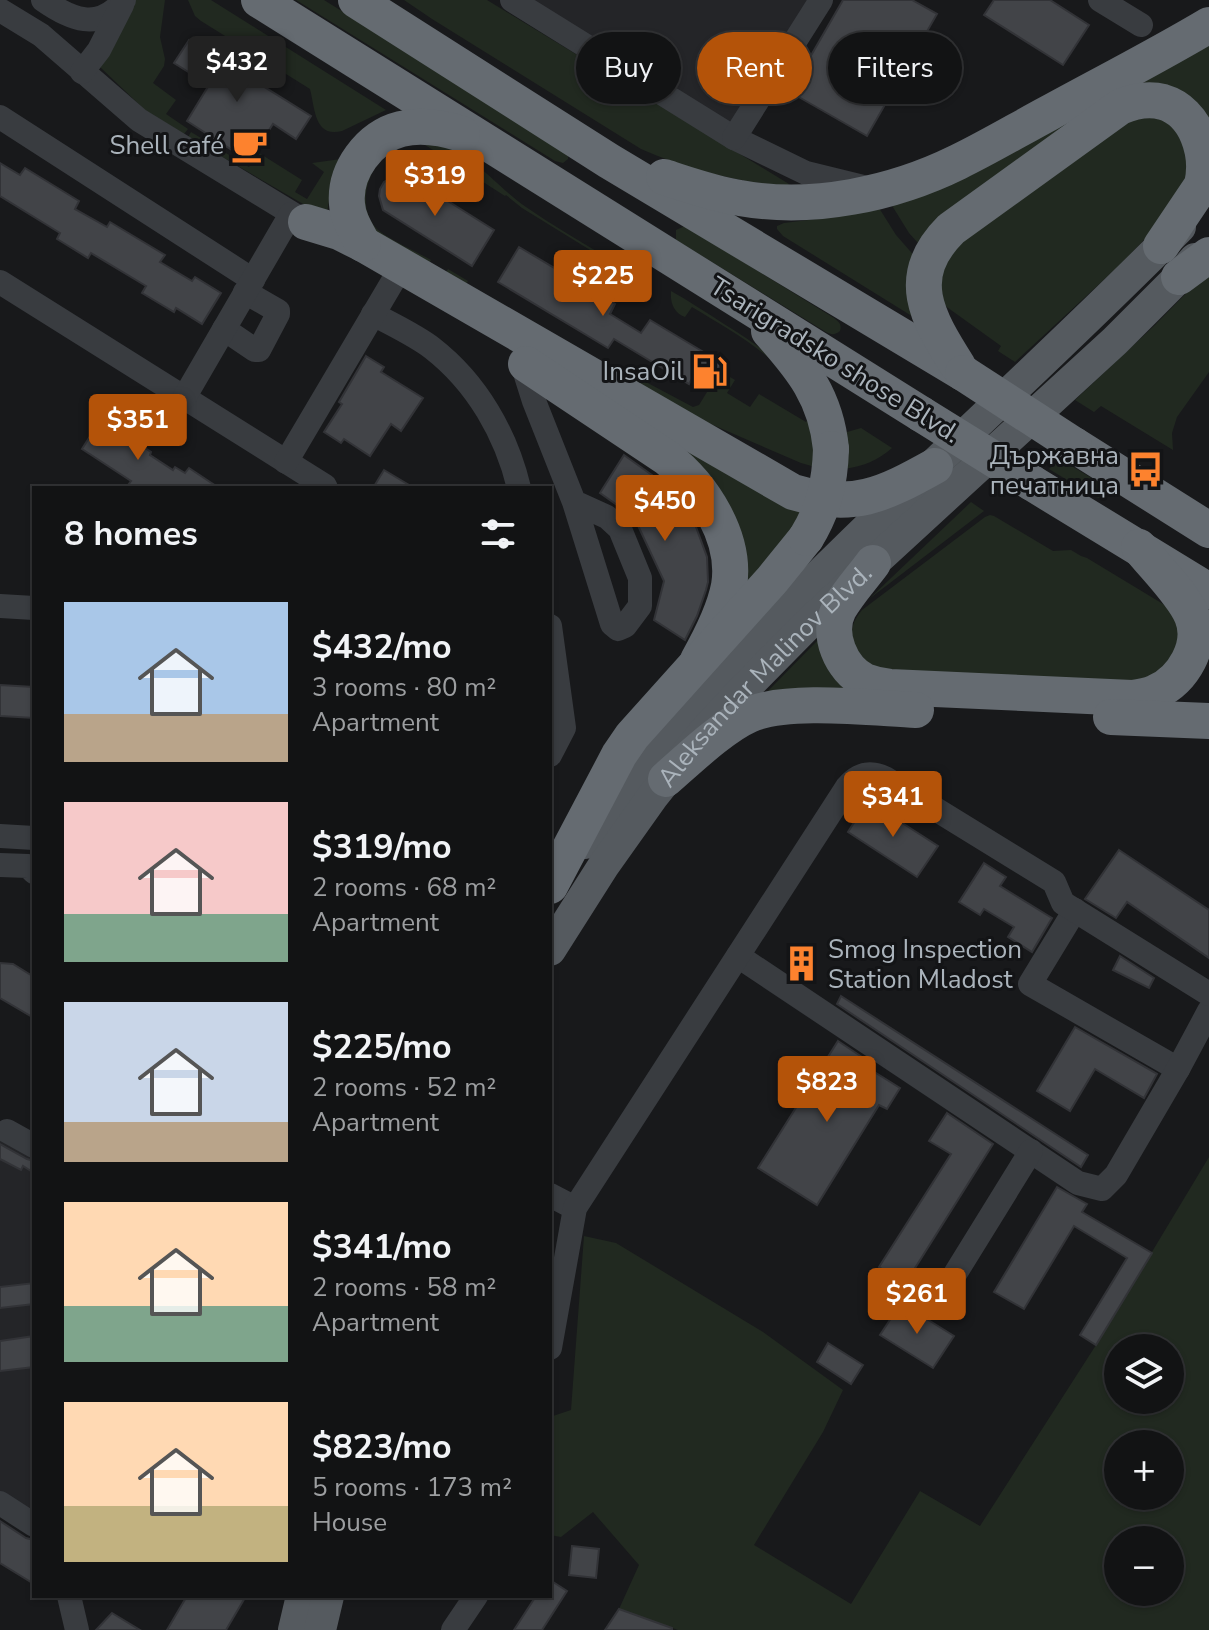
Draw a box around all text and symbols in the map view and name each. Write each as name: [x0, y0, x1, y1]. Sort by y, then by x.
chip: Buy: [576, 32, 681, 104]
chip: Rent: [697, 32, 812, 104]
chip: Filters: [828, 32, 962, 104]
pin: $432: [190, 36, 284, 104]
text: $432: [206, 44, 268, 79]
cafe icon: Shell café: [231, 126, 269, 164]
place label: Shell café: [109, 128, 224, 163]
pin: $319: [388, 150, 482, 218]
text: $319: [404, 158, 466, 193]
pin: $225: [556, 250, 650, 318]
text: $225: [572, 258, 634, 293]
street label: Tsarigradsko shose Blvd.: [703, 269, 967, 451]
fuel station icon: InsaOil: [691, 352, 729, 390]
place label: InsaOil: [603, 354, 684, 389]
pin: $351: [91, 394, 185, 462]
text: $351: [107, 402, 169, 437]
place label: Държавна печатница: [990, 438, 1119, 503]
bus stop icon: Държавна печатница: [1126, 451, 1164, 489]
pin: $450: [618, 475, 712, 543]
text: $450: [634, 483, 696, 518]
text: 8 homes: [64, 511, 198, 557]
icon: filters: [476, 512, 520, 556]
street label: Aleksandar Malinov Blvd.: [649, 555, 879, 794]
text: $432/mo: [312, 624, 452, 670]
icon: home: [128, 634, 224, 730]
text: 3 rooms · 80 m²: [312, 670, 496, 705]
text: Apartment: [312, 705, 439, 740]
pin: $341: [846, 771, 940, 839]
text: $341: [862, 779, 924, 814]
text: $319/mo: [312, 824, 452, 870]
icon: home: [128, 834, 224, 930]
text: 2 rooms · 68 m²: [312, 870, 496, 905]
text: Apartment: [312, 905, 439, 940]
place label: Smog Inspection Station Mladost: [828, 932, 1022, 997]
building icon: Smog Inspection Station Mladost: [783, 945, 821, 983]
text: $225/mo: [312, 1024, 452, 1070]
icon: home: [128, 1034, 224, 1130]
pin: $823: [780, 1056, 874, 1124]
text: $823: [796, 1064, 858, 1099]
text: 2 rooms · 52 m²: [312, 1070, 496, 1105]
text: Apartment: [312, 1105, 439, 1140]
text: $341/mo: [312, 1224, 452, 1270]
icon: home: [128, 1234, 224, 1330]
pin: $261: [870, 1268, 964, 1336]
text: 2 rooms · 58 m²: [312, 1270, 496, 1305]
text: $261: [886, 1276, 948, 1311]
text: Apartment: [312, 1305, 439, 1340]
map controls: [1104, 1334, 1184, 1606]
button: layers: [1104, 1334, 1184, 1414]
text: $823/mo: [312, 1424, 452, 1470]
button: +: [1104, 1430, 1184, 1510]
icon: home: [128, 1434, 224, 1530]
text: 5 rooms · 173 m²: [312, 1470, 512, 1505]
text: House: [312, 1505, 387, 1540]
button: −: [1104, 1526, 1184, 1606]

